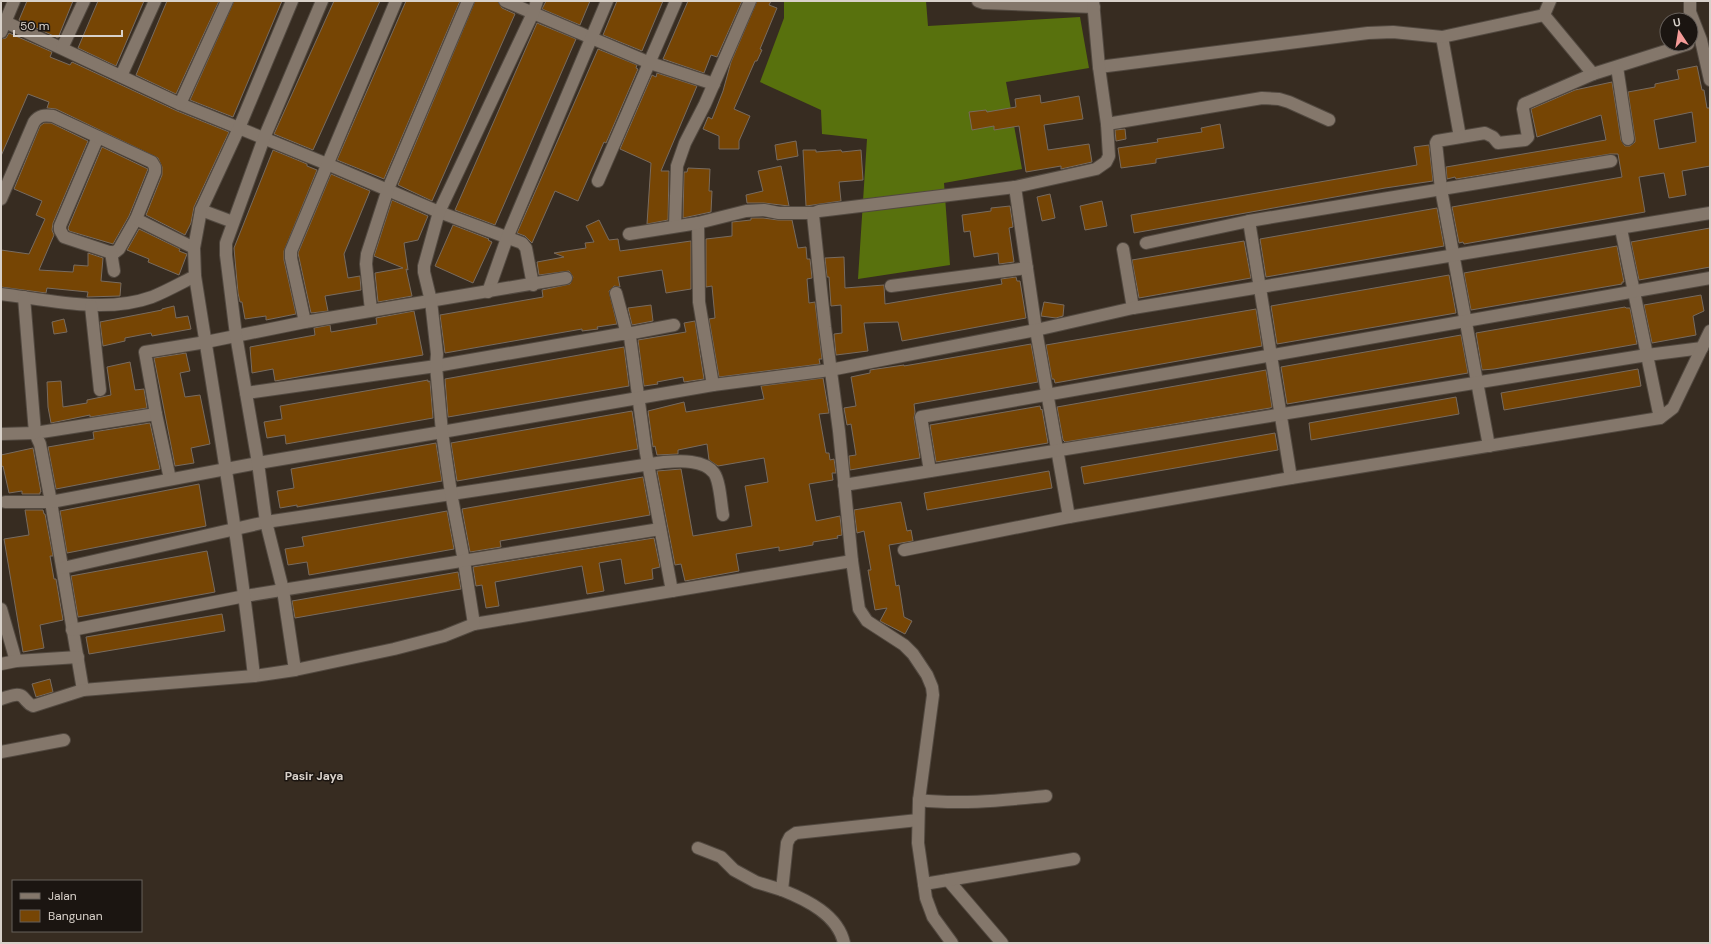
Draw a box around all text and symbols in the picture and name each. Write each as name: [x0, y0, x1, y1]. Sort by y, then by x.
scale bar: [14, 12, 122, 38]
north arrow: [1659, 12, 1699, 52]
text: U: [1672, 15, 1682, 30]
text: 50 m: [20, 18, 49, 34]
district label: Pasir Jaya: [285, 768, 343, 784]
legend: [12, 880, 142, 932]
text: Jalan: [48, 888, 77, 904]
text: Bangunan: [48, 908, 103, 924]

